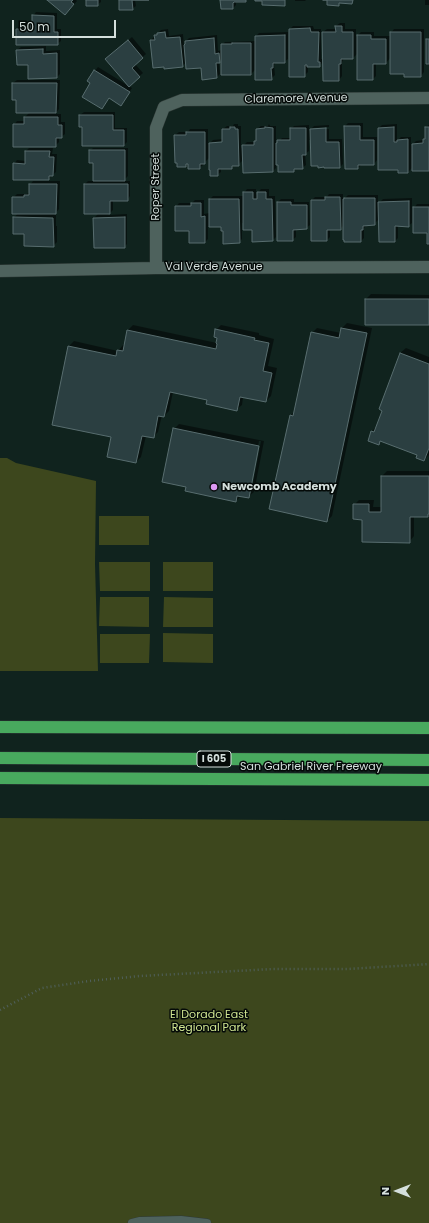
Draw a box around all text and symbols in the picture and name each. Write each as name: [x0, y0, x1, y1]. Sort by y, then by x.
scale bar: [14, 12, 118, 38]
text: 50 m: [19, 18, 50, 35]
street label: Claremore Avenue: [244, 92, 348, 106]
street label: Roper Street: [149, 153, 163, 221]
street label: Val Verde Avenue: [165, 260, 263, 274]
place label: Newcomb Academy: [222, 480, 337, 494]
marker: Newcomb Academy: [209, 482, 219, 492]
road number: I 605: [197, 751, 231, 767]
street label: San Gabriel River Freeway: [240, 760, 382, 774]
park label: El Dorado East Regional Park: [170, 1008, 248, 1034]
north arrow: [377, 1171, 417, 1211]
text: N: [377, 1187, 393, 1195]

